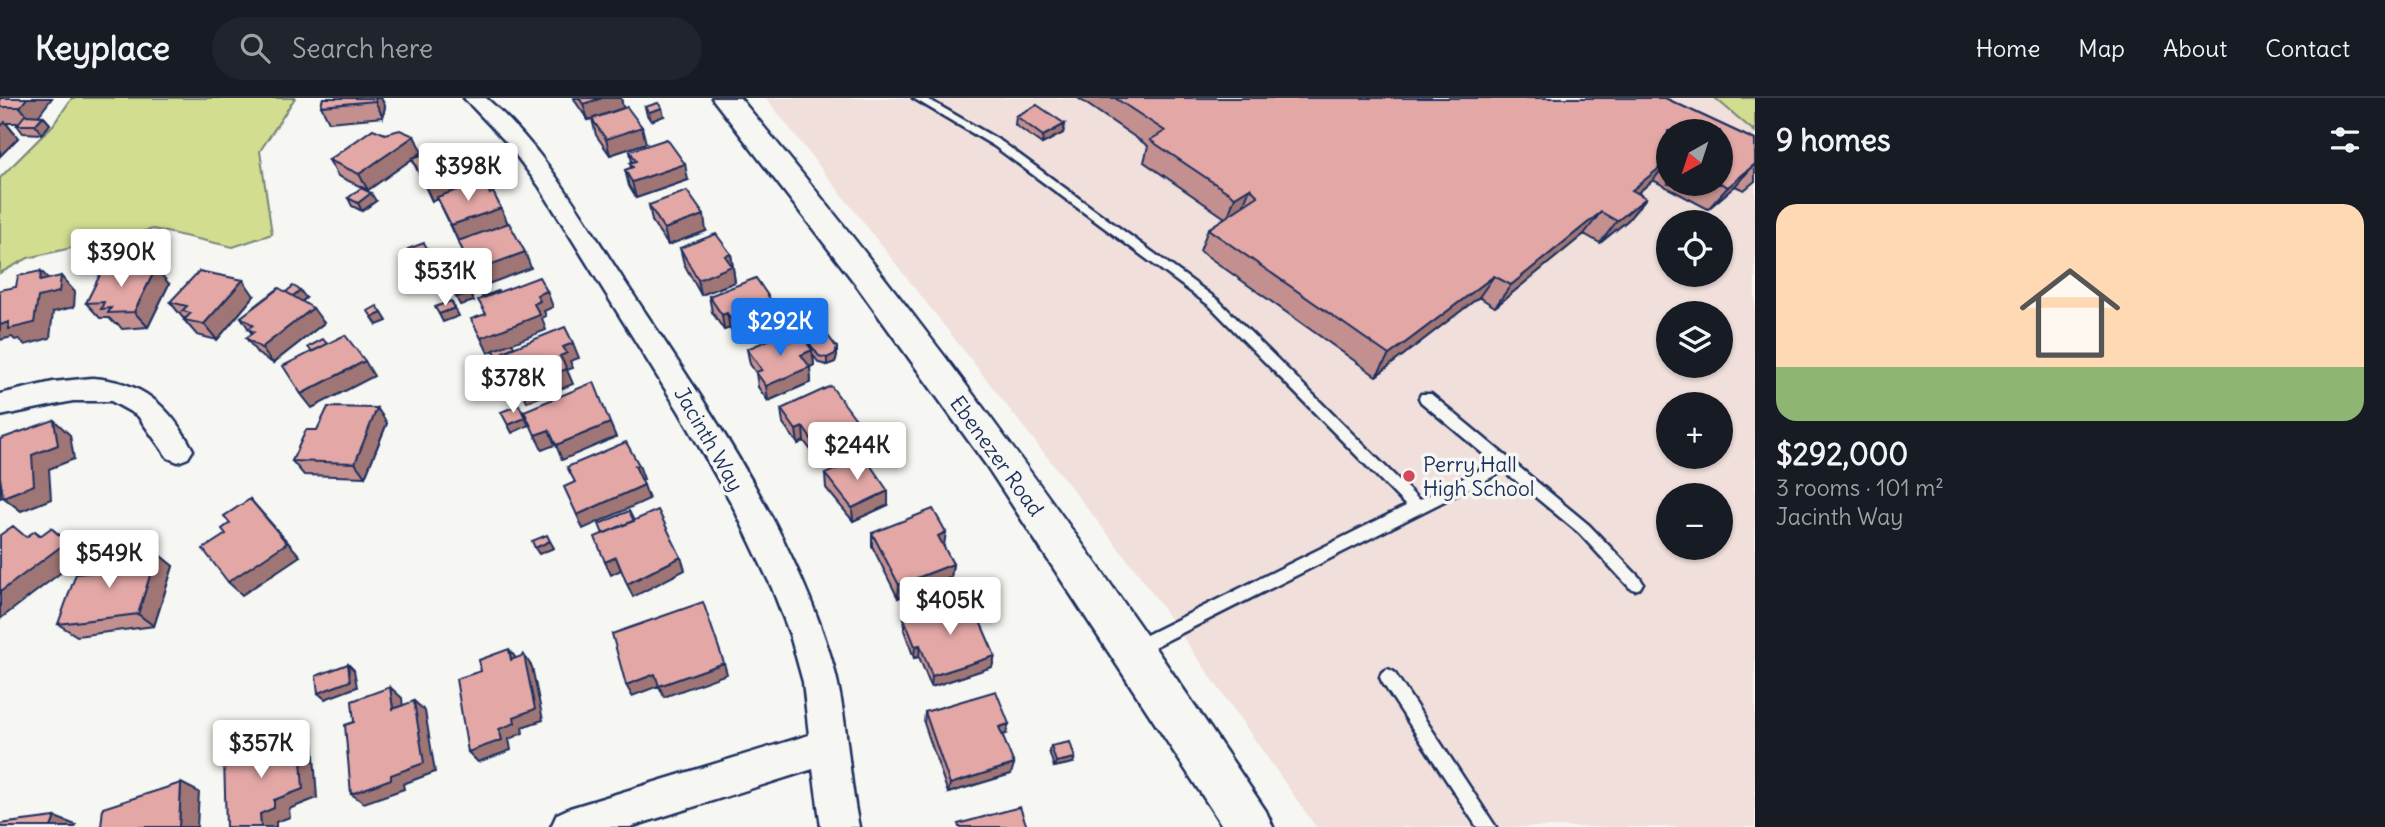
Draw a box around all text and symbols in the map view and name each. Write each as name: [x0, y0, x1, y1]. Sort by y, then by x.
search box: [212, 17, 702, 80]
text: Keyplace: [35, 27, 170, 69]
icon: search: [236, 29, 274, 67]
text: Search here: [292, 32, 433, 65]
text: Home: [1976, 33, 2040, 63]
text: Map: [2078, 33, 2125, 63]
text: About: [2163, 33, 2227, 63]
text: Contact: [2265, 33, 2350, 63]
north arrow: [1656, 119, 1732, 196]
map controls: [1656, 119, 1733, 560]
text: 9 homes: [1776, 121, 1891, 159]
icon: filters: [2326, 121, 2364, 159]
pin: $398K: [419, 144, 517, 203]
text: $398K: [435, 151, 501, 180]
button: locate: [1656, 210, 1733, 287]
pin: $390K: [72, 230, 170, 289]
text: $390K: [87, 237, 155, 266]
pin: $531K: [396, 248, 494, 308]
icon: home: [2007, 250, 2133, 376]
text: $531K: [414, 256, 476, 285]
pin: $292K: [731, 299, 829, 358]
button: layers: [1656, 301, 1733, 378]
text: $292K: [747, 306, 813, 335]
pin: $378K: [464, 356, 562, 415]
text: $378K: [481, 363, 545, 392]
street label: Jacinth Way: [668, 382, 750, 496]
street label: Ebenezer Road: [944, 390, 1050, 522]
button: +: [1656, 392, 1733, 469]
pin: $244K: [808, 422, 906, 482]
text: $244K: [824, 430, 890, 459]
text: $292,000: [1776, 435, 1908, 473]
place label: Perry Hall High School: [1423, 451, 1534, 502]
marker: Perry Hall High School: [1401, 468, 1417, 484]
text: 3 rooms · 101 m²: [1776, 473, 1944, 502]
button: −: [1656, 483, 1733, 560]
text: Jacinth Way: [1776, 502, 1903, 531]
pin: $549K: [60, 531, 158, 590]
text: $549K: [76, 538, 142, 567]
pin: $405K: [901, 578, 999, 637]
text: $405K: [916, 585, 984, 614]
pin: $357K: [212, 720, 310, 780]
text: $357K: [229, 728, 293, 757]

